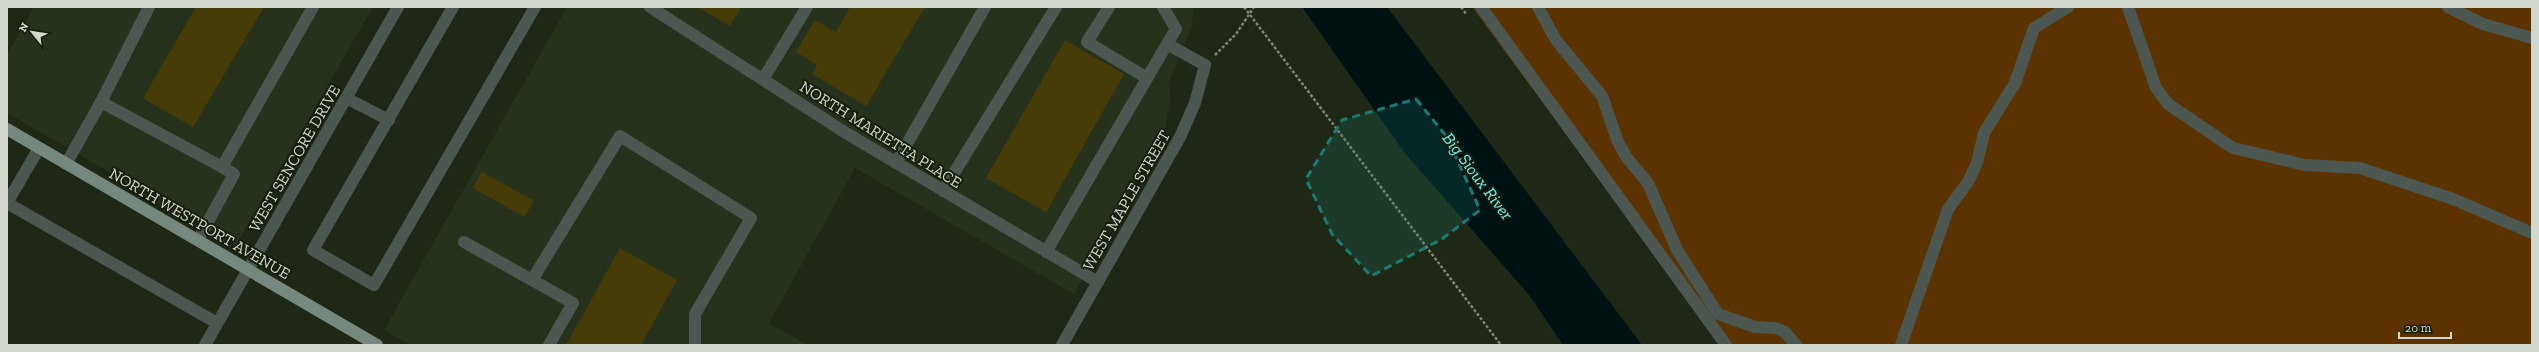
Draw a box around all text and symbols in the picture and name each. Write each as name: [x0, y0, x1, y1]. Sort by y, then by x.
north arrow: [12, 12, 52, 52]
text: N: [16, 20, 32, 34]
street label: NORTH MARIETTA PLACE: [796, 77, 965, 192]
street label: WEST SENCORE DRIVE: [245, 81, 344, 235]
street label: WEST MAPLE STREET: [1079, 127, 1174, 274]
water label: Big Sioux River: [1439, 128, 1517, 224]
street label: NORTH WESTPORT AVENUE: [106, 164, 294, 283]
scale bar: [2399, 314, 2451, 340]
text: 20 m: [2405, 321, 2432, 335]

